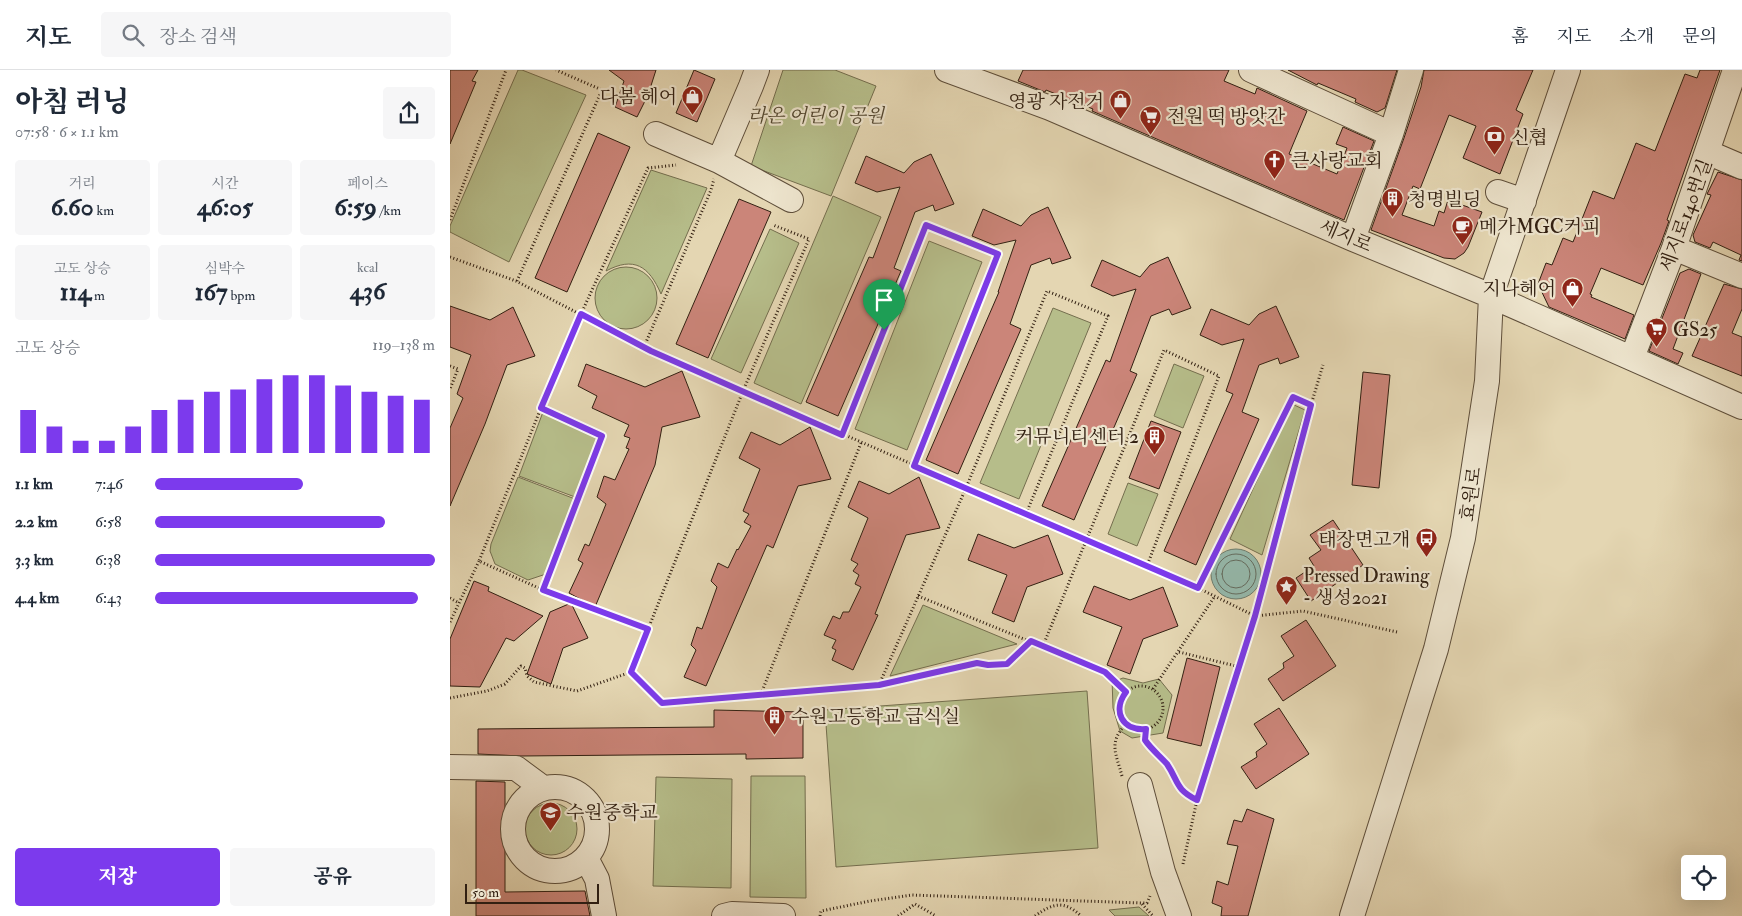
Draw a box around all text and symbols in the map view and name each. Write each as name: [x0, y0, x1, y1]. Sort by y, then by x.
search box: [101, 12, 451, 57]
icon: search: [119, 21, 147, 49]
text: 지도: [25, 22, 71, 53]
text: 장소 검색: [159, 25, 237, 49]
text: 홈: [1511, 25, 1529, 48]
text: 지도: [1557, 25, 1591, 48]
text: 소개: [1619, 25, 1654, 48]
text: 문의: [1682, 25, 1717, 48]
shop icon: 다봄 헤어: [681, 84, 705, 115]
text: 아침 러닝: [15, 85, 129, 120]
place label: 다봄 헤어: [600, 85, 677, 109]
button: share: [383, 87, 435, 139]
shop icon: 영광 자전거: [1108, 89, 1132, 120]
place label: 영광 자전거: [1008, 90, 1104, 114]
park label: 라온 어린이 공원: [748, 104, 886, 128]
supermarket icon: 전원 떡 방앗간: [1139, 104, 1163, 135]
place label: 전원 떡 방앗간: [1167, 105, 1286, 129]
text: 07:58 · 6 × 1.1 km: [15, 122, 119, 142]
bank icon: 신협: [1483, 125, 1507, 156]
place label: 신협: [1511, 126, 1548, 150]
church icon: 큰사랑교회: [1263, 148, 1287, 179]
place label: 큰사랑교회: [1291, 149, 1383, 173]
street label: 세지로140번길: [1654, 156, 1717, 275]
text: 거리: [69, 175, 96, 192]
text: 시간: [211, 175, 239, 192]
text: 페이스: [347, 175, 388, 192]
building icon: 청명빌딩: [1380, 187, 1404, 218]
place label: 청명빌딩: [1408, 188, 1481, 212]
text: 6.60: [51, 192, 94, 223]
text: 46:05: [197, 192, 253, 223]
text: 6:59: [334, 192, 377, 223]
text: km: [94, 202, 114, 219]
text: /km: [377, 202, 401, 219]
street label: 세지로: [1316, 214, 1376, 258]
cafe icon: 메가MGC커피: [1451, 214, 1475, 245]
place label: 메가MGC커피: [1479, 215, 1601, 239]
text: kcal: [357, 259, 378, 276]
text: 고도 상승: [54, 260, 111, 277]
text: 심박수: [205, 260, 245, 277]
text: 436: [350, 276, 386, 307]
shop icon: 지나헤어: [1560, 276, 1584, 307]
text: 114: [60, 277, 91, 308]
text: 167: [195, 277, 228, 308]
place label: 지나헤어: [1483, 277, 1556, 301]
pin: [863, 279, 905, 330]
icon: arrive: [870, 286, 898, 314]
text: m: [91, 287, 105, 304]
text: bpm: [228, 287, 255, 304]
supermarket icon: GS25: [1645, 317, 1669, 348]
place label: GS25: [1673, 318, 1718, 342]
text: 119–138 m: [372, 335, 435, 355]
text: 고도 상승: [15, 338, 80, 358]
building icon: 커뮤니티센터 2: [1143, 424, 1167, 455]
place label: 커뮤니티센터 2: [1015, 425, 1139, 449]
street label: 효원로: [1455, 465, 1487, 523]
text: 1.1 km: [15, 474, 53, 494]
text: 7:46: [95, 474, 123, 494]
text: 2.2 km: [15, 512, 58, 532]
text: 6:58: [95, 512, 122, 532]
bus stop icon: 태장면고개: [1414, 527, 1438, 558]
place label: 태장면고개: [1318, 528, 1410, 552]
text: 3.3 km: [15, 550, 54, 570]
text: 6:38: [95, 550, 121, 570]
place label: Pressed Drawing - 생성2021: [1303, 564, 1430, 610]
place icon: Pressed Drawing - 생성2021: [1275, 574, 1299, 605]
text: 4.4 km: [15, 588, 59, 608]
text: 6:43: [95, 588, 122, 608]
building icon: 수원고등학교 급식실: [763, 704, 787, 735]
place label: 수원고등학교 급식실: [791, 705, 960, 729]
school or university icon: 수원중학교: [538, 800, 562, 831]
place label: 수원중학교: [566, 801, 658, 825]
button: 저장: [15, 848, 220, 906]
button: 공유: [230, 848, 435, 906]
map controls: [1681, 855, 1726, 900]
button: locate: [1681, 855, 1726, 900]
scale bar: [465, 881, 599, 904]
text: 50 m: [472, 884, 499, 901]

